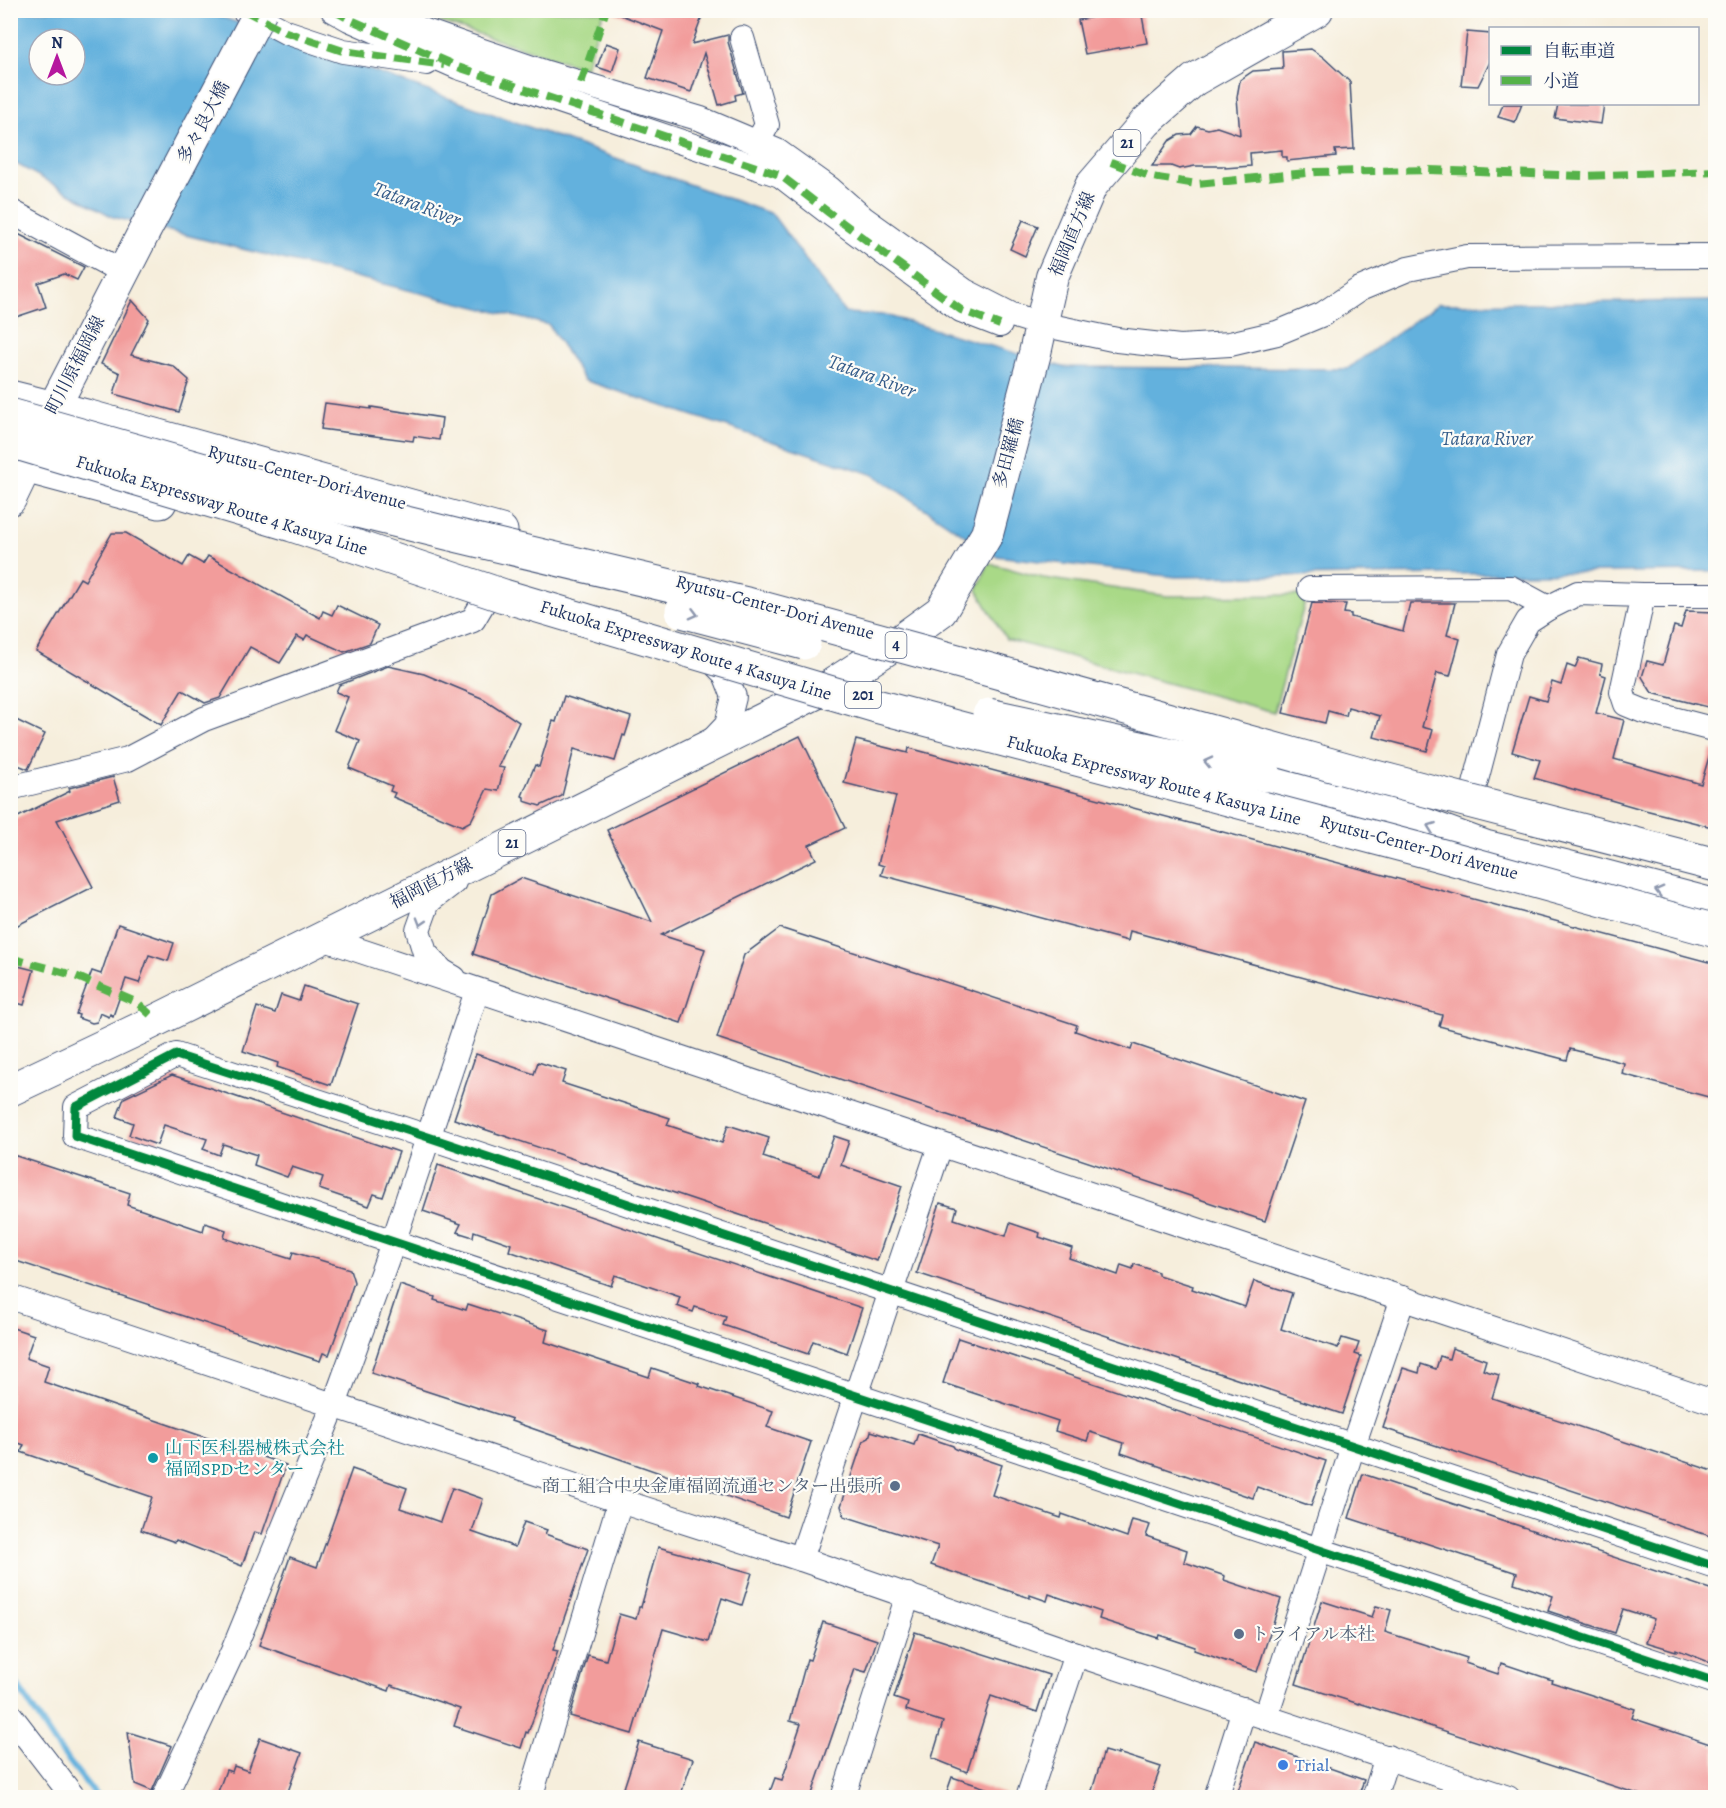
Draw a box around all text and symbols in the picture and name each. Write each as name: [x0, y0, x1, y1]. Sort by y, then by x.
north arrow: [27, 27, 87, 87]
legend: [1489, 27, 1699, 105]
text: N: [51, 32, 63, 54]
text: 自転車道: [1543, 39, 1615, 63]
text: 小道: [1543, 69, 1579, 93]
street label: 多々良大橋: [171, 77, 235, 167]
road number: 21: [1114, 130, 1140, 156]
water label: Tatara River: [369, 175, 466, 233]
street label: 福岡直方線: [1043, 188, 1101, 280]
street label: 町川原福岡線: [40, 311, 110, 419]
water label: Tatara River: [824, 348, 921, 405]
street label: 多田羅橋: [987, 415, 1029, 491]
water label: Tatara River: [1441, 425, 1534, 452]
street label: Ryutsu-Center-Dori Avenue: [205, 439, 409, 515]
street label: Fukuoka Expressway Route 4 Kasuya Line: [73, 449, 371, 561]
street label: Ryutsu-Center-Dori Avenue: [673, 569, 877, 645]
street label: Fukuoka Expressway Route 4 Kasuya Line: [537, 594, 835, 706]
one-way arrow: [689, 607, 699, 620]
road number: 4: [886, 632, 906, 658]
road number: 201: [845, 682, 881, 708]
street label: Fukuoka Expressway Route 4 Kasuya Line: [1004, 729, 1304, 831]
one-way arrow: [1203, 756, 1213, 769]
street label: Ryutsu-Center-Dori Avenue: [1317, 809, 1521, 885]
one-way arrow: [1426, 821, 1437, 834]
road number: 21: [498, 830, 526, 856]
street label: 福岡直方線: [385, 852, 477, 914]
one-way arrow: [1654, 886, 1665, 898]
one-way arrow: [416, 916, 429, 927]
place label: 山下医科器械株式会社 福岡SPDセンター: [165, 1436, 345, 1481]
marker: 山下医科器械株式会社 福岡SPDセンター: [146, 1451, 160, 1465]
place label: 商工組合中央金庫福岡流通センター出張所: [542, 1474, 883, 1498]
marker: 商工組合中央金庫福岡流通センター出張所: [888, 1479, 902, 1493]
place label: トライアル本社: [1251, 1622, 1375, 1646]
marker: トライアル本社: [1232, 1627, 1246, 1641]
place label: Trial: [1295, 1753, 1330, 1777]
marker: Trial: [1276, 1758, 1290, 1772]

